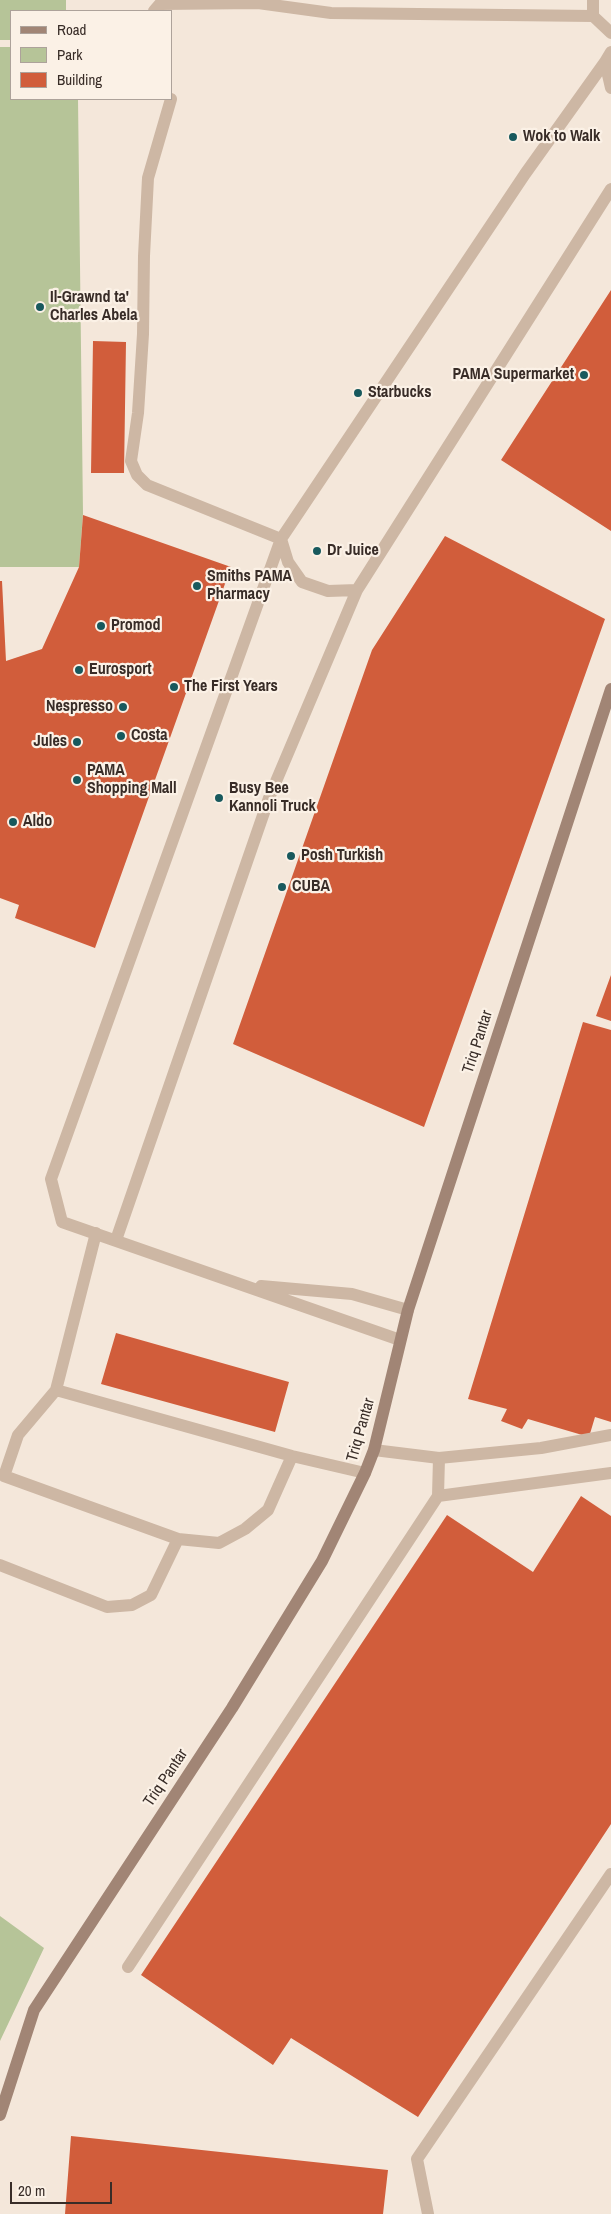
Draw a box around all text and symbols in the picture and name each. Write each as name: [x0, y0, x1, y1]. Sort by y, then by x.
legend: [10, 10, 172, 100]
text: Road: [57, 19, 86, 40]
text: Park: [57, 44, 82, 65]
text: Building: [57, 69, 102, 90]
place label: Wok to Walk: [523, 127, 600, 147]
marker: Wok to Walk: [507, 131, 519, 143]
place label: Il-Grawnd ta' Charles Abela: [50, 288, 138, 326]
marker: Il-Grawnd ta' Charles Abela: [34, 301, 46, 313]
place label: PAMA Supermarket: [452, 365, 574, 385]
marker: PAMA Supermarket: [578, 369, 590, 381]
place label: Starbucks: [368, 383, 431, 403]
marker: Starbucks: [352, 387, 364, 399]
place label: Dr Juice: [327, 541, 379, 561]
marker: Dr Juice: [311, 545, 323, 557]
place label: Smiths PAMA Pharmacy: [207, 567, 292, 605]
marker: Smiths PAMA Pharmacy: [191, 580, 203, 592]
place label: Promod: [111, 616, 161, 636]
marker: Promod: [95, 620, 107, 632]
place label: Eurosport: [89, 660, 152, 680]
marker: Eurosport: [73, 664, 85, 676]
place label: The First Years: [184, 677, 278, 697]
marker: The First Years: [168, 681, 180, 693]
place label: Nespresso: [46, 697, 113, 717]
marker: Nespresso: [117, 701, 129, 713]
place label: Costa: [131, 726, 167, 746]
marker: Costa: [115, 730, 127, 742]
place label: Jules: [33, 732, 67, 752]
marker: Jules: [71, 736, 83, 748]
place label: PAMA Shopping Mall: [87, 761, 177, 799]
marker: PAMA Shopping Mall: [71, 774, 83, 786]
place label: Busy Bee Kannoli Truck: [229, 779, 316, 817]
marker: Busy Bee Kannoli Truck: [213, 792, 225, 804]
place label: Aldo: [23, 812, 52, 832]
marker: Aldo: [7, 816, 19, 828]
place label: Posh Turkish: [301, 846, 383, 866]
marker: Posh Turkish: [285, 850, 297, 862]
place label: CUBA: [292, 877, 330, 897]
marker: CUBA: [276, 881, 288, 893]
street label: Triq Pantar: [459, 1008, 497, 1076]
street label: Triq Pantar: [343, 1396, 379, 1464]
street label: Triq Pantar: [140, 1746, 192, 1810]
scale bar: [12, 2172, 115, 2204]
text: 20 m: [18, 2180, 45, 2201]

